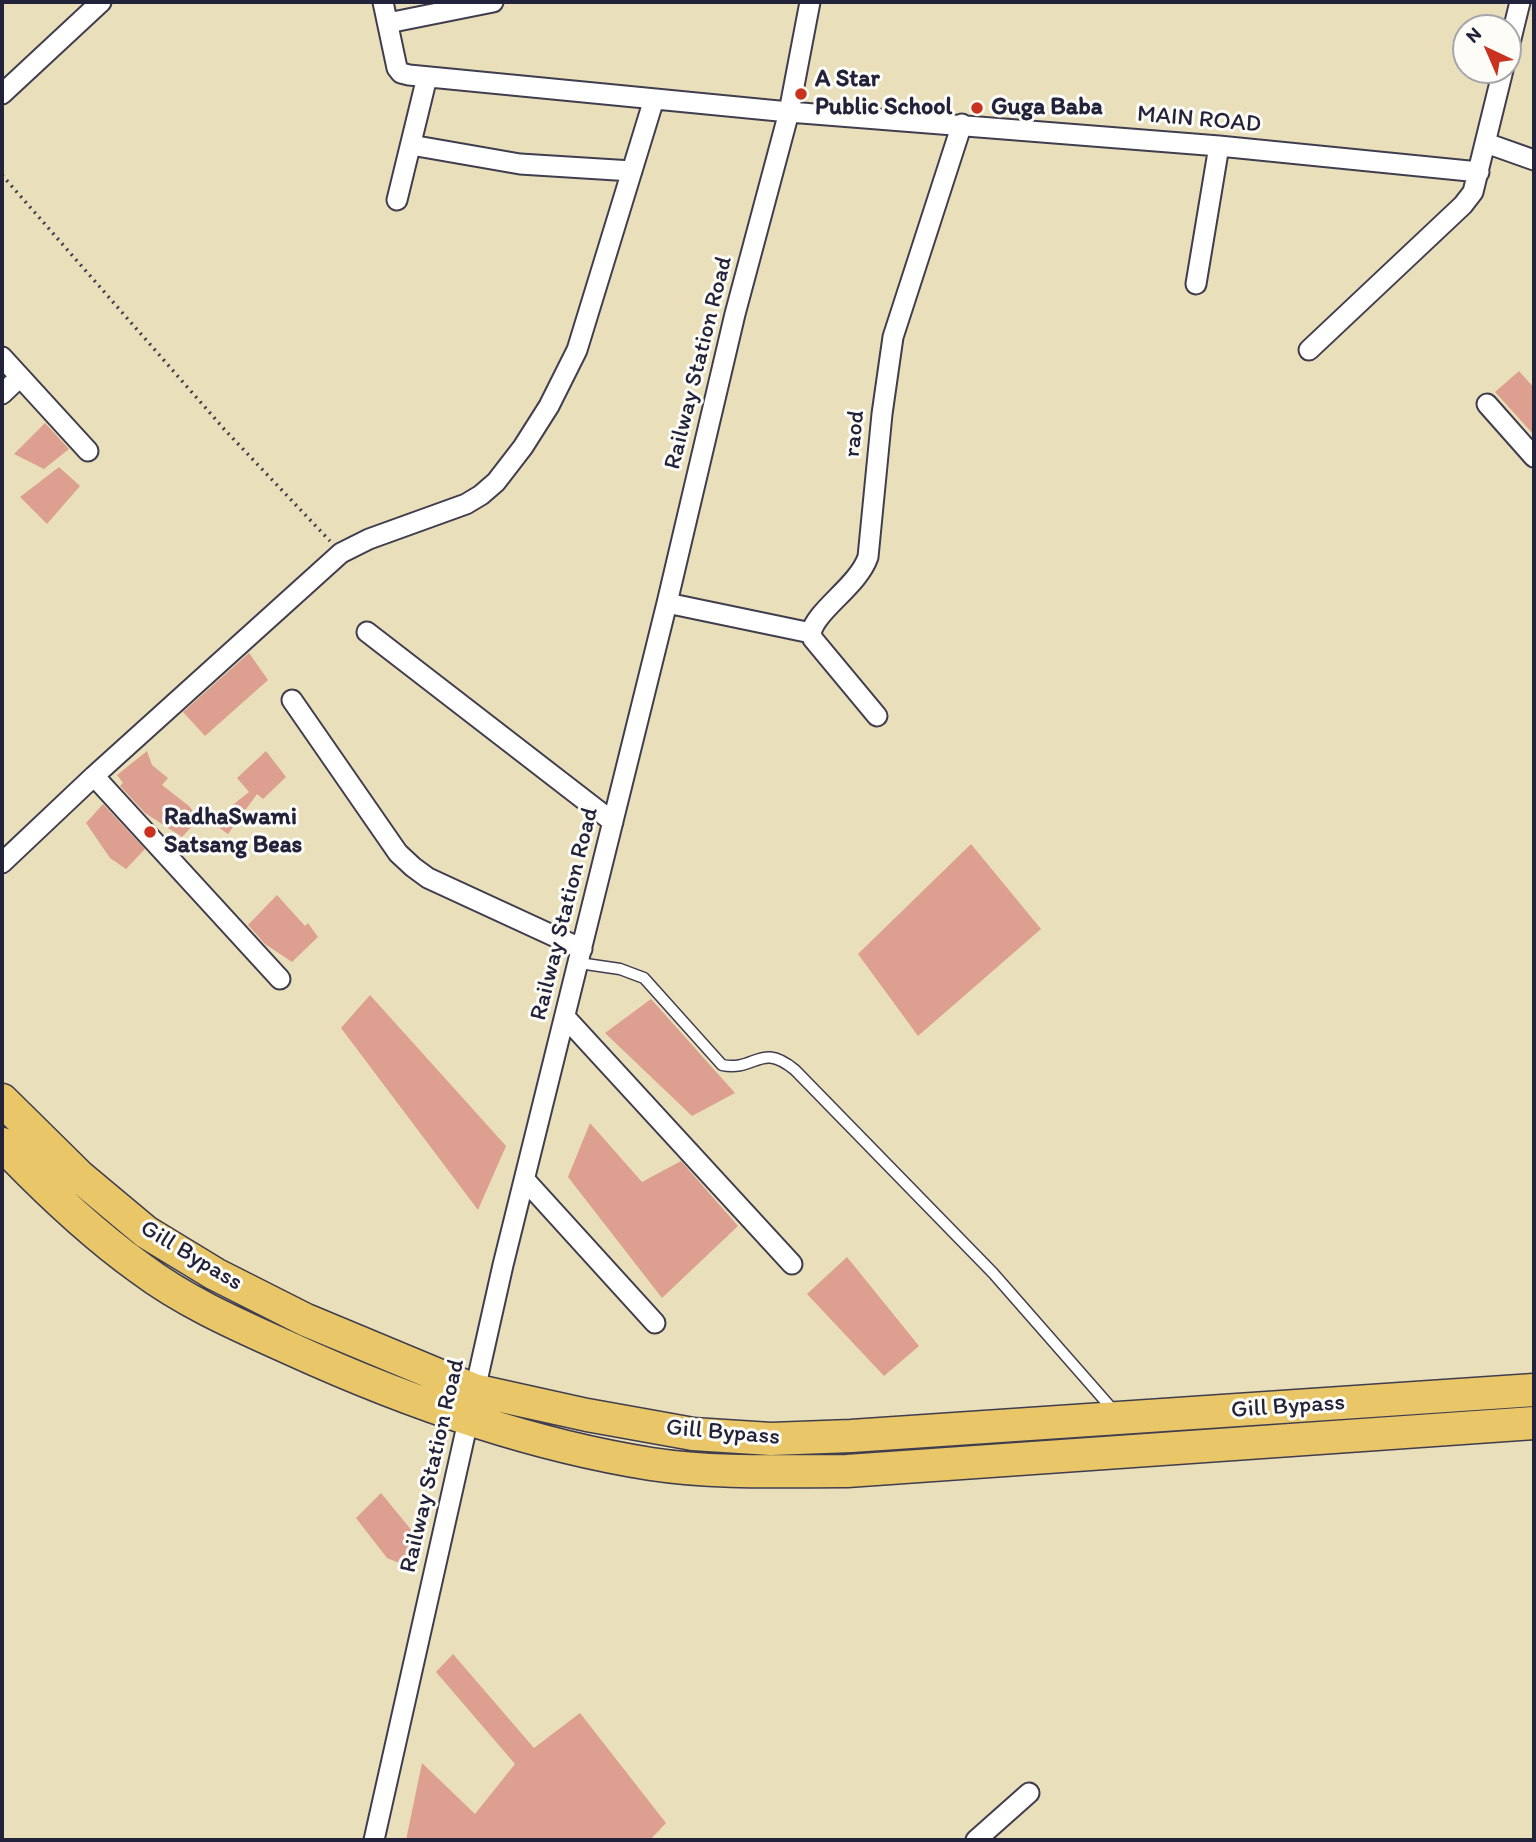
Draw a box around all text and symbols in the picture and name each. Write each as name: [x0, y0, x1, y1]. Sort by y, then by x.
north arrow: [1452, 14, 1522, 84]
text: N: [1461, 22, 1486, 48]
place label: A Star Public School: [815, 66, 952, 122]
marker: A Star Public School: [793, 86, 809, 102]
place label: Guga Baba: [991, 94, 1103, 122]
marker: Guga Baba: [969, 100, 985, 116]
street label: MAIN ROAD: [1136, 100, 1262, 140]
street label: Railway Station Road: [659, 254, 739, 472]
street label: raod: [838, 409, 872, 459]
place label: RadhaSwami Satsang Beas: [164, 804, 302, 860]
street label: Railway Station Road: [525, 805, 605, 1023]
marker: RadhaSwami Satsang Beas: [142, 824, 158, 840]
street label: Gill Bypass: [135, 1214, 247, 1298]
street label: Railway Station Road: [394, 1356, 472, 1576]
street label: Gill Bypass: [1230, 1389, 1346, 1425]
street label: Gill Bypass: [665, 1414, 781, 1452]

